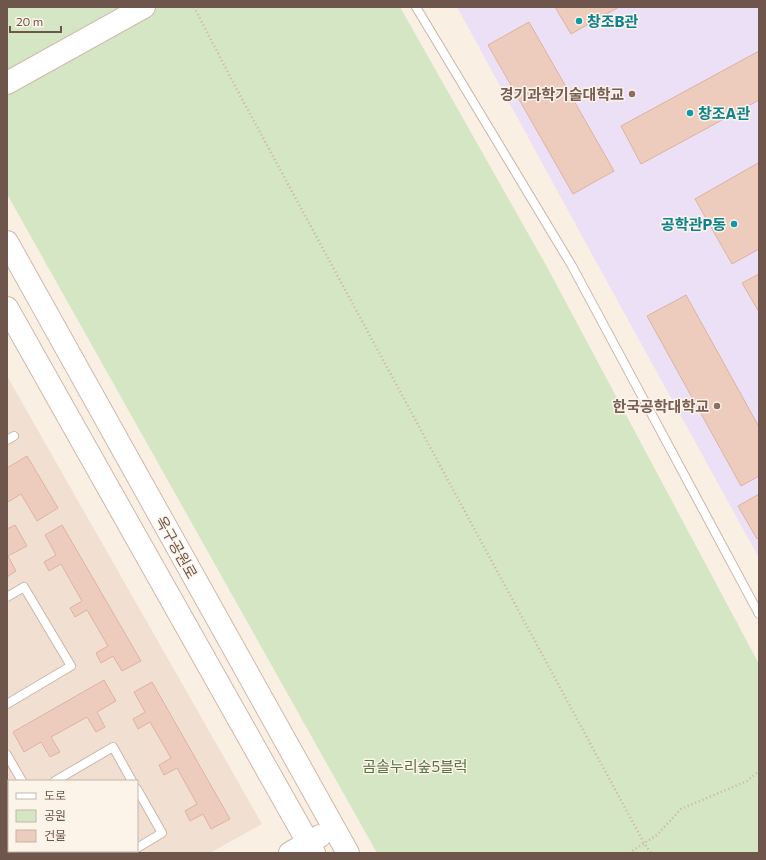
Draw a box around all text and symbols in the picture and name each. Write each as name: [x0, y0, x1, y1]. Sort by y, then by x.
scale bar: [10, 8, 61, 34]
place label: 창조B관: [587, 12, 639, 30]
text: 20 m: [16, 14, 43, 28]
marker: 창조B관: [574, 16, 584, 26]
place label: 경기과학기술대학교: [500, 85, 624, 103]
marker: 경기과학기술대학교: [627, 89, 637, 99]
place label: 창조A관: [698, 104, 750, 122]
marker: 창조A관: [685, 108, 695, 118]
place label: 공학관P동: [661, 215, 726, 233]
marker: 공학관P동: [729, 219, 739, 229]
place label: 한국공학대학교: [612, 397, 709, 415]
marker: 한국공학대학교: [712, 401, 722, 411]
street label: 옥구공원로: [152, 512, 202, 582]
park label: 곰솔누리숲5블럭: [362, 757, 468, 775]
legend: [8, 780, 138, 852]
text: 도로: [44, 788, 66, 802]
text: 공원: [44, 808, 66, 822]
text: 건물: [44, 828, 66, 842]

